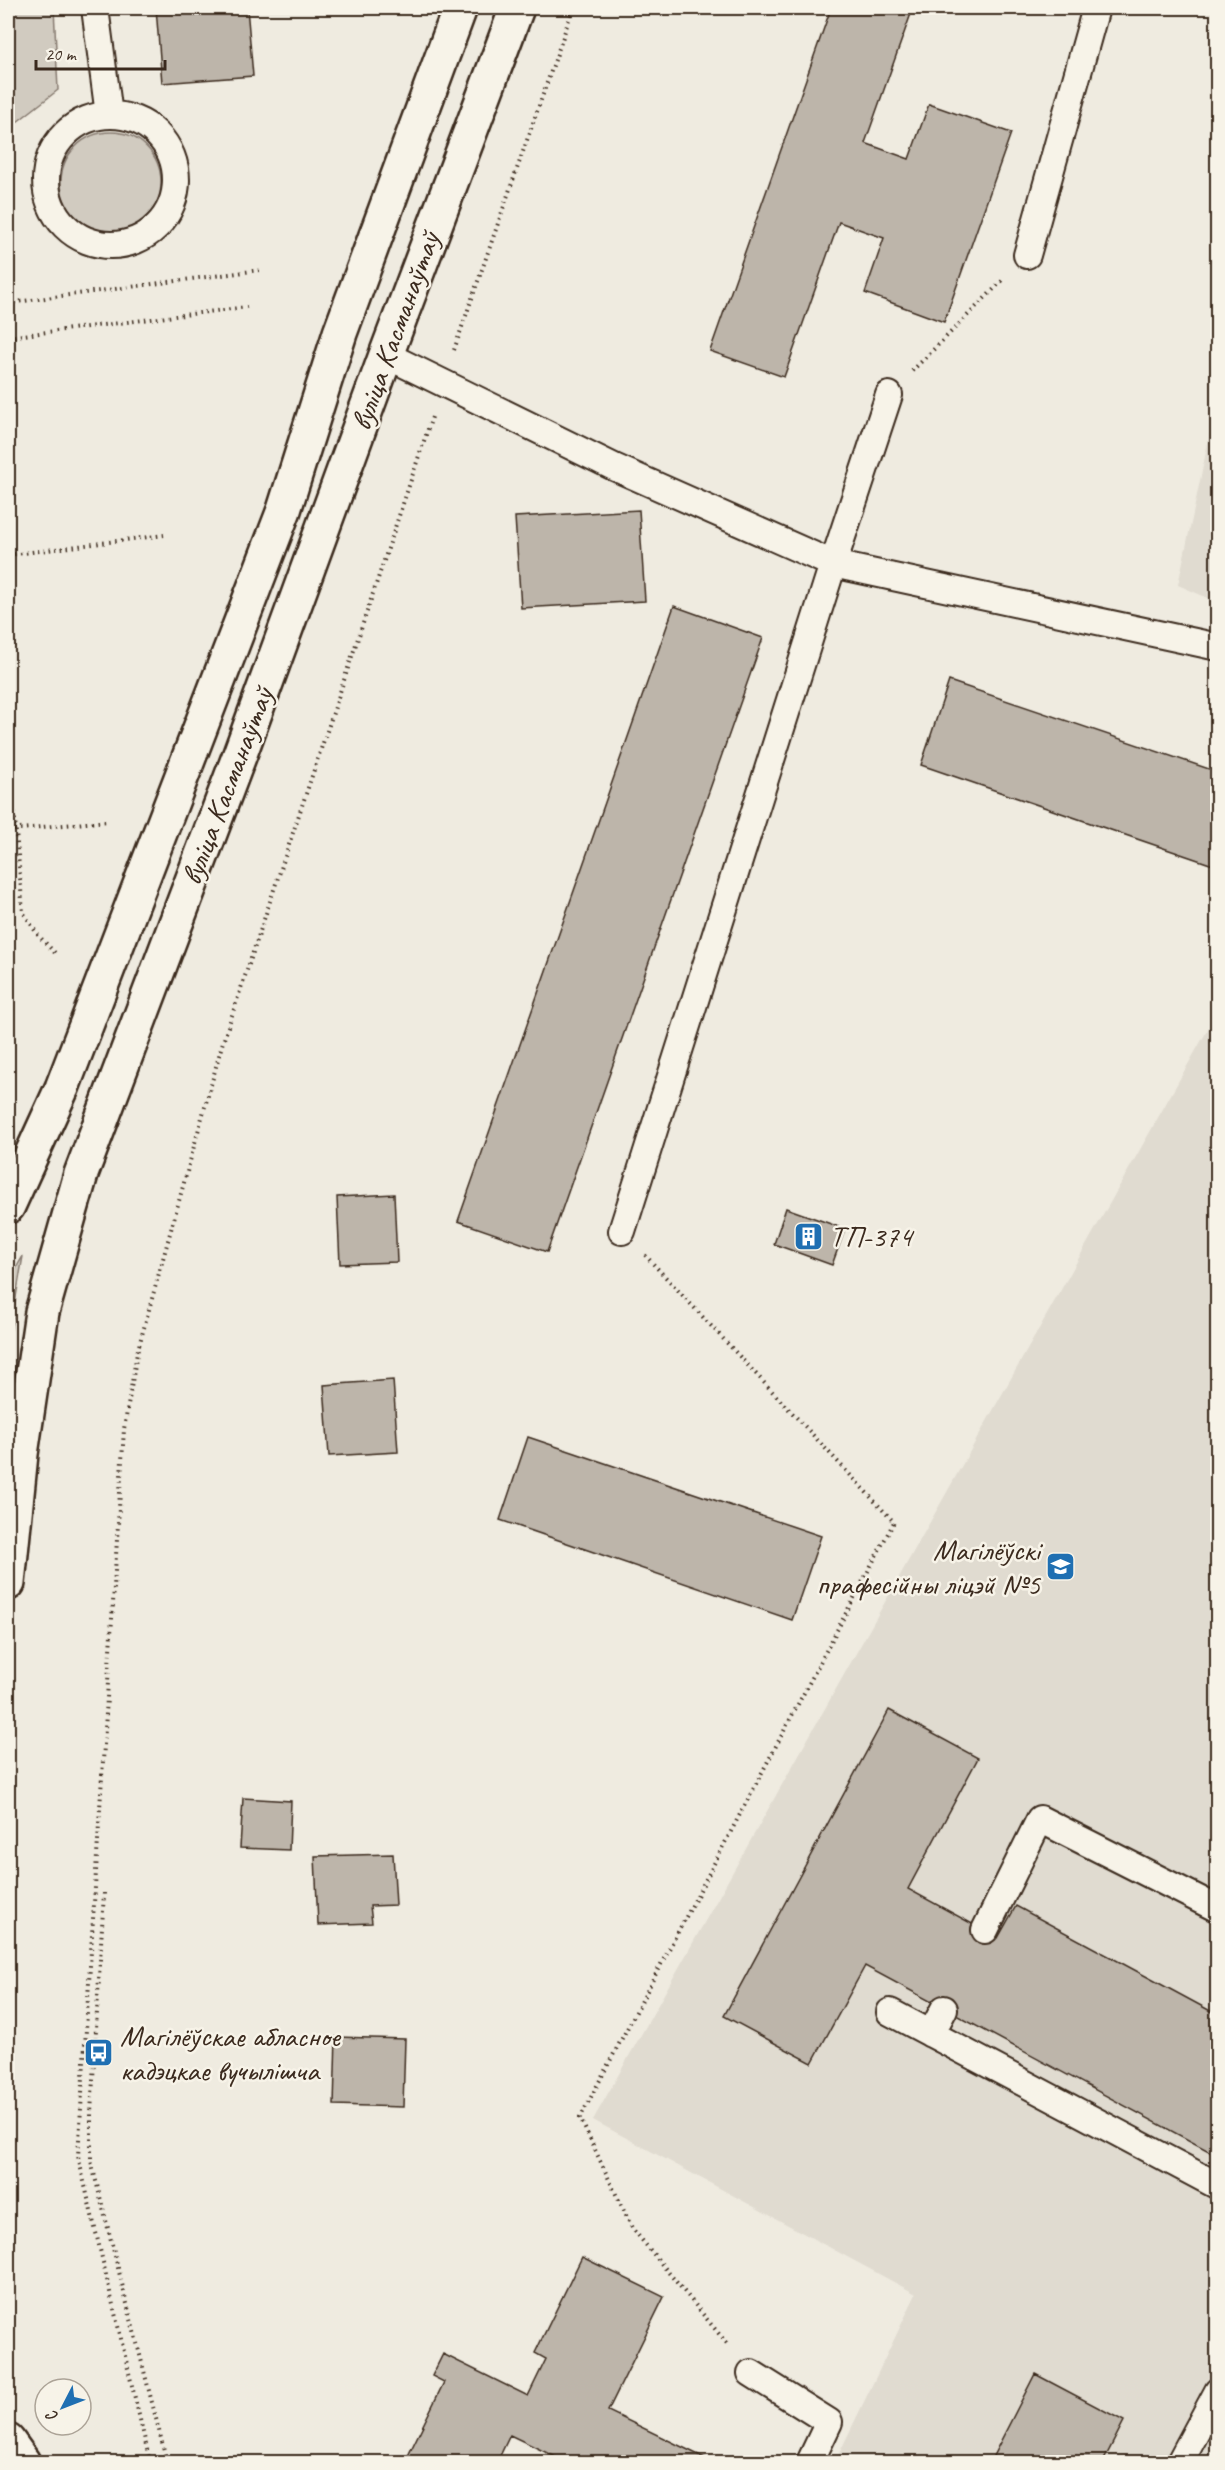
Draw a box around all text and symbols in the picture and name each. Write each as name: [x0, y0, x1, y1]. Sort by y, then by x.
scale bar: [36, 33, 165, 71]
text: 20 m: [45, 43, 78, 65]
street label: вуліца Касманаўтаў: [342, 225, 449, 435]
street label: вуліца Касманаўтаў: [172, 680, 283, 890]
place label: ТП-374: [830, 1217, 915, 1255]
building icon: ТП-374: [793, 1220, 825, 1252]
place label: Магілёўскі прафесійны ліцэй №5: [817, 1531, 1043, 1603]
school or university icon: Магілёўскі прафесійны ліцэй №5: [1045, 1551, 1077, 1583]
place label: Магілёўскае абласное кадэцкае вучылішча: [120, 2017, 342, 2089]
bus stop icon: Магілёўскае абласное кадэцкае вучылішча: [83, 2037, 115, 2069]
north arrow: [33, 2377, 93, 2437]
text: С: [41, 2405, 63, 2426]

